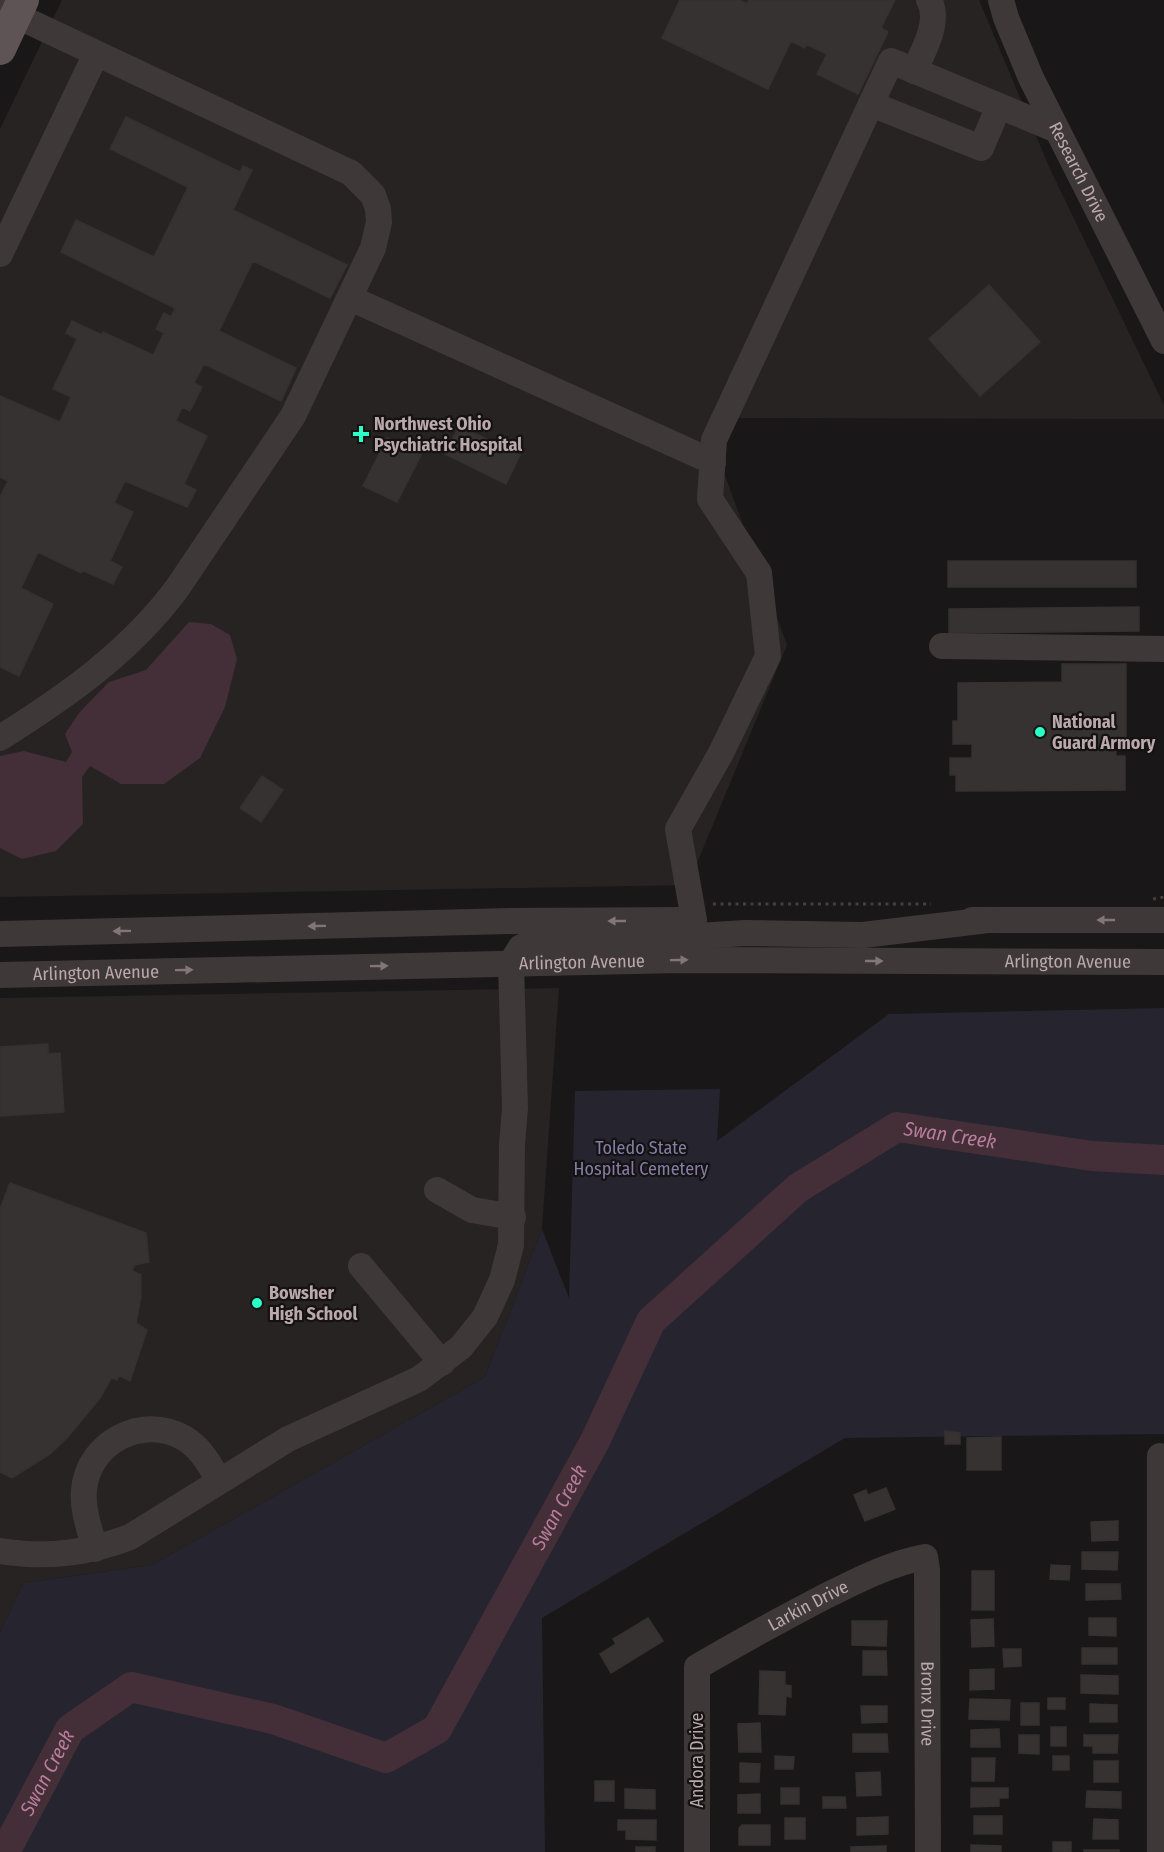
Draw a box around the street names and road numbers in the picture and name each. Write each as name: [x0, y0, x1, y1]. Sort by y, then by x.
street label: Research Drive: [1044, 118, 1113, 226]
street label: Arlington Avenue: [519, 950, 645, 975]
street label: Arlington Avenue: [1005, 950, 1131, 973]
street label: Arlington Avenue: [33, 961, 159, 985]
street label: Larkin Drive: [764, 1576, 852, 1636]
street label: Bronx Drive: [916, 1661, 939, 1746]
street label: Andora Drive: [686, 1712, 708, 1807]

